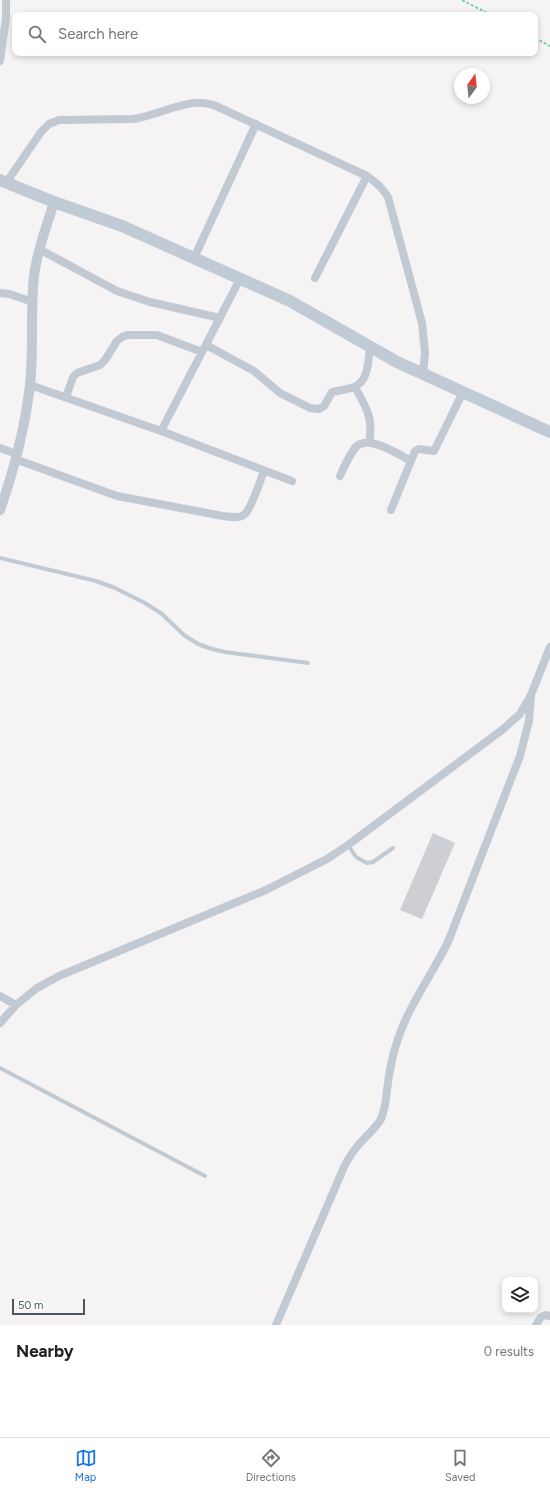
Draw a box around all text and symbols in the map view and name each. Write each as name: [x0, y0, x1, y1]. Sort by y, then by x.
search box: [12, 12, 538, 56]
icon: search: [26, 23, 48, 45]
text: Search here: [58, 25, 138, 43]
north arrow: [454, 68, 490, 104]
map controls: [502, 1277, 538, 1313]
button: layers: [502, 1277, 538, 1313]
scale bar: [12, 1297, 85, 1316]
text: 50 m: [18, 1299, 43, 1312]
text: Nearby: [16, 1341, 74, 1361]
text: 0 results: [484, 1344, 534, 1359]
tab: Map: [75, 1447, 97, 1484]
tab: Directions: [246, 1447, 296, 1484]
tab: Saved: [445, 1447, 475, 1484]

